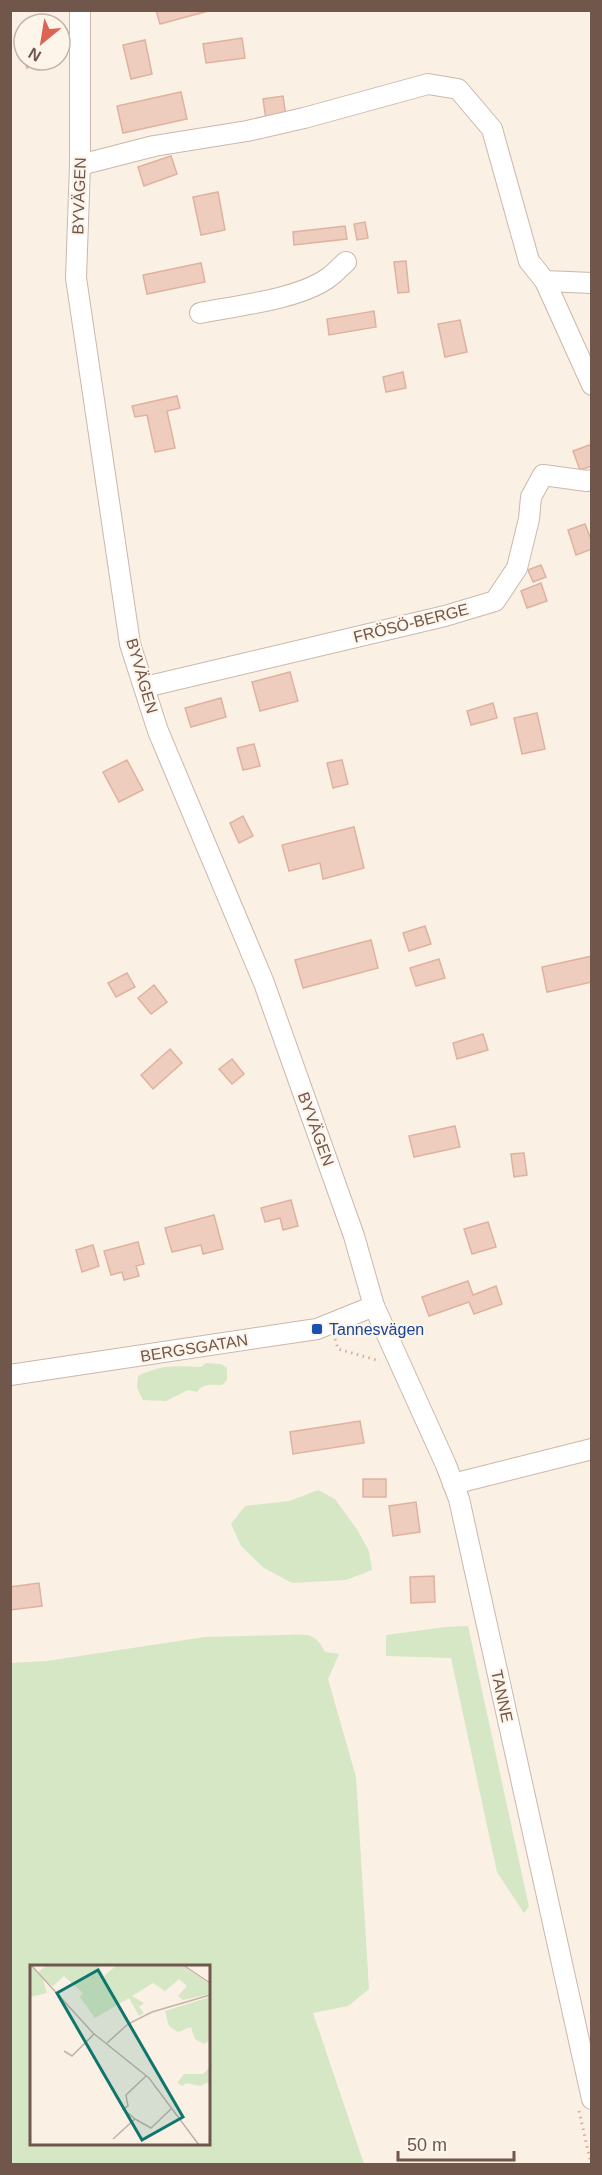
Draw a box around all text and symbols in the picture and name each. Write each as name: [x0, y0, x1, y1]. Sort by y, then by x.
north arrow: [12, 12, 72, 72]
text: N: [25, 44, 44, 65]
street label: BYVÄGEN: [69, 157, 89, 235]
street label: FRÖSÖ-BERGE: [352, 600, 470, 646]
street label: BYVÄGEN: [123, 636, 161, 716]
street label: BYVÄGEN: [295, 1090, 337, 1168]
place label: Tannesvägen: [329, 1321, 424, 1338]
marker: Tannesvägen: [310, 1322, 324, 1336]
street label: BERGSGATAN: [139, 1331, 249, 1365]
street label: TANNE: [488, 1668, 516, 1724]
inset map: [30, 1965, 210, 2145]
scale bar: [398, 2124, 514, 2162]
text: 50 m: [407, 2135, 447, 2155]

